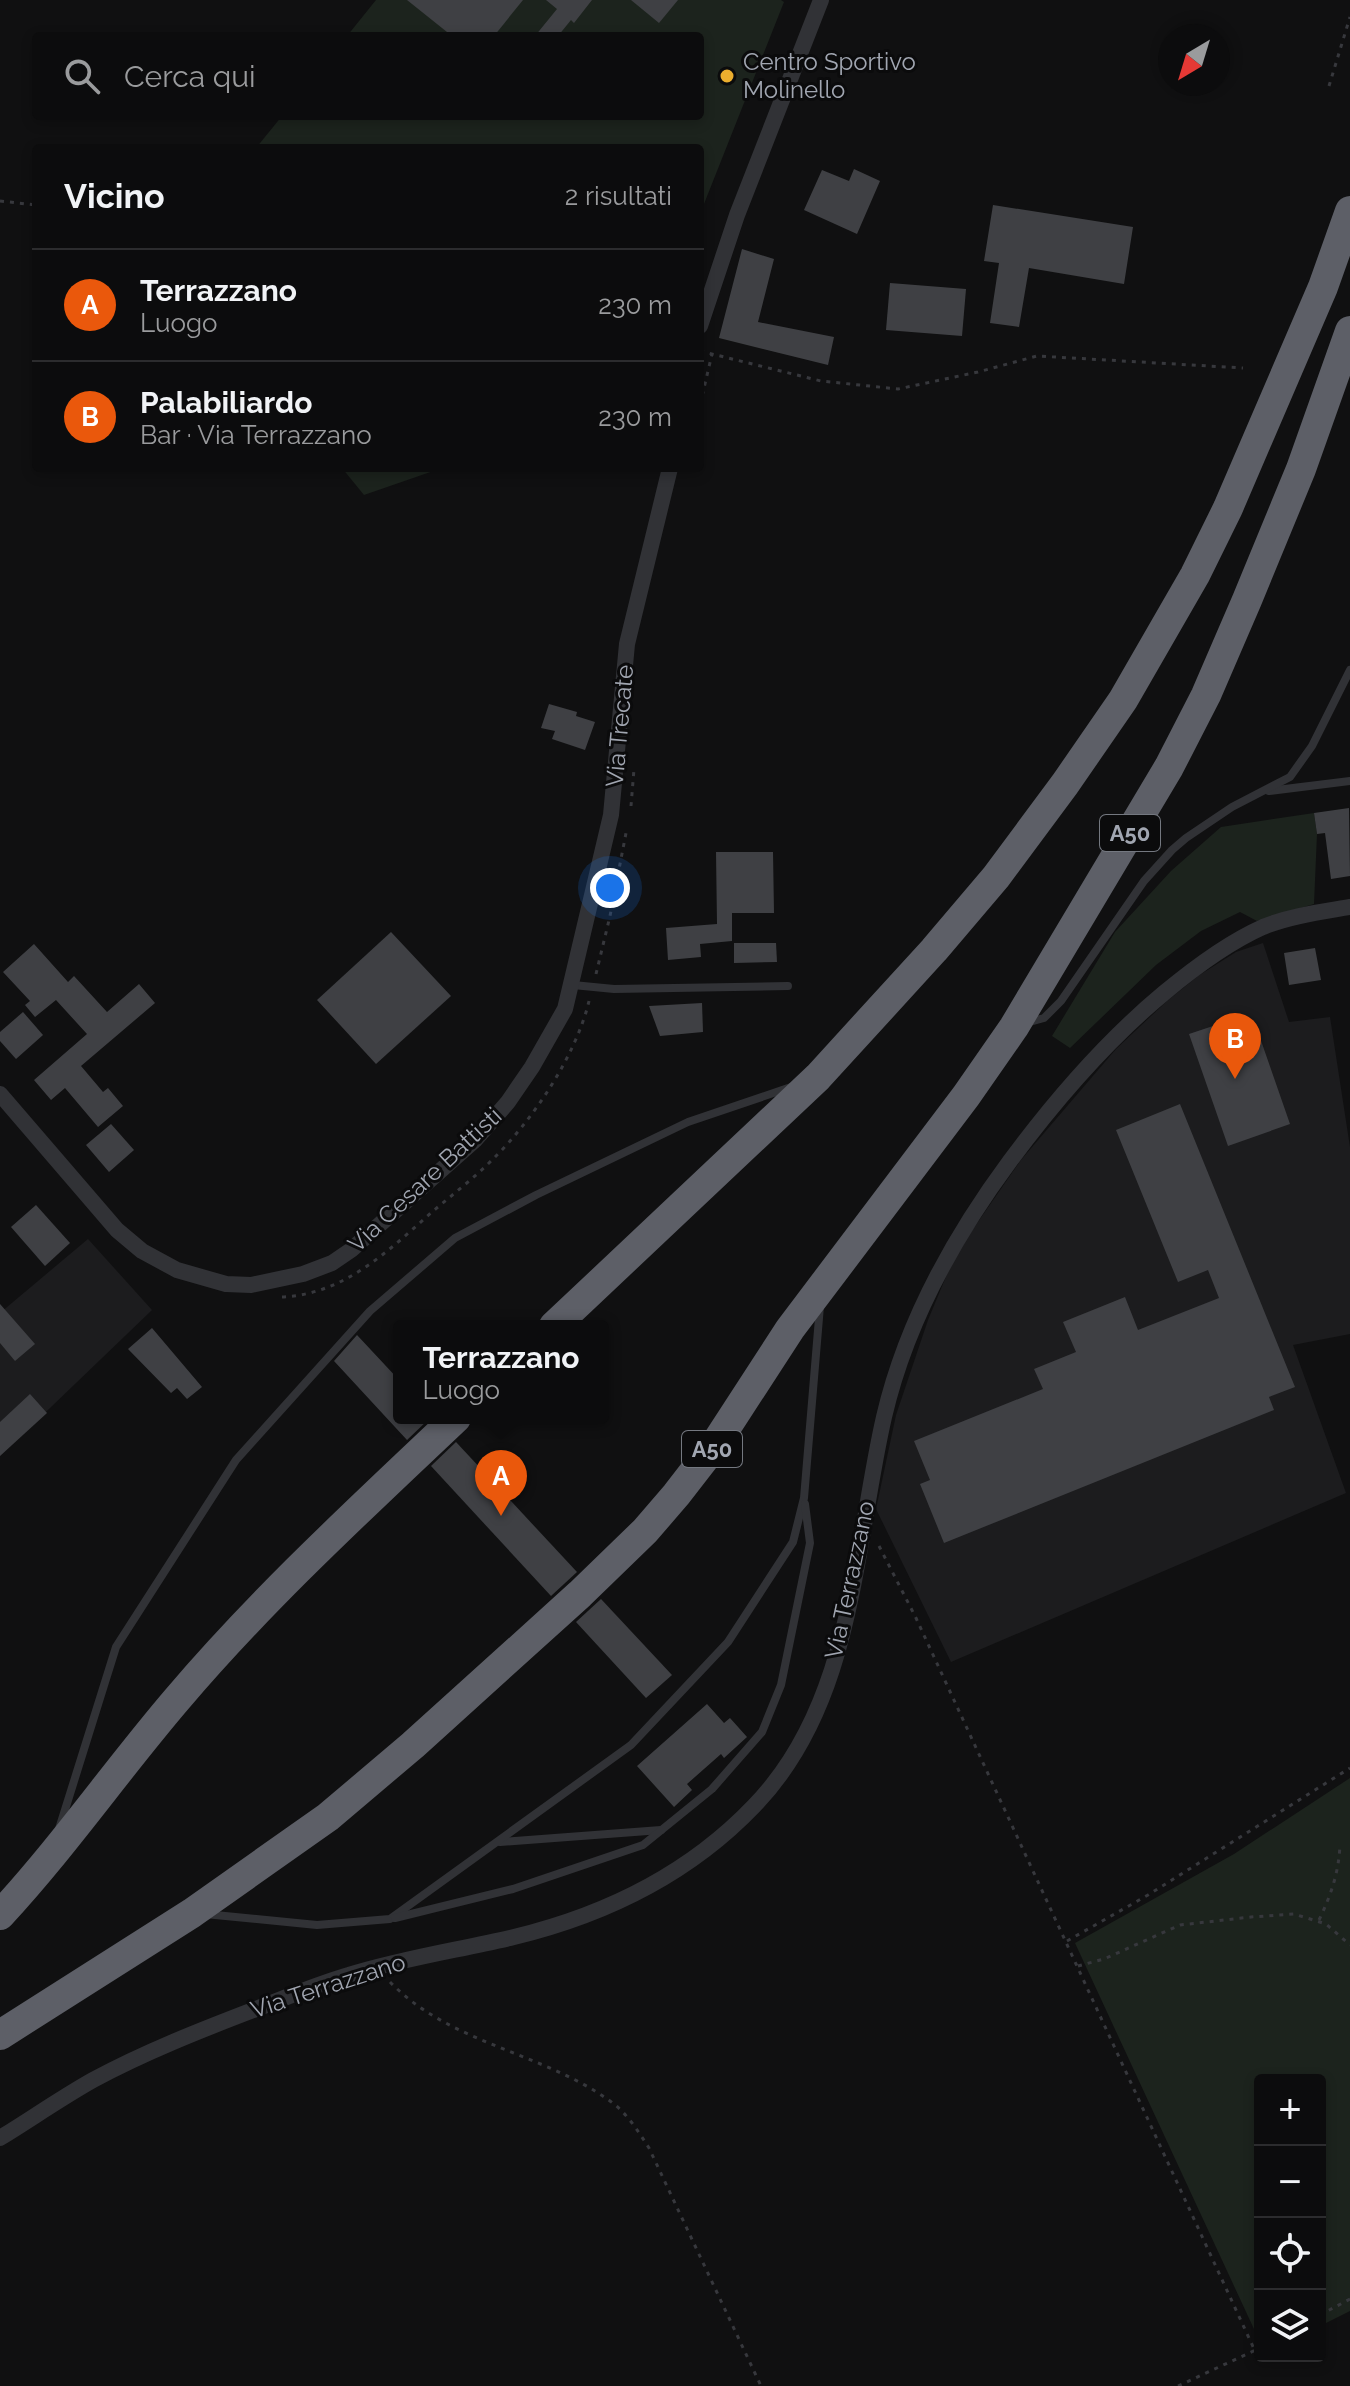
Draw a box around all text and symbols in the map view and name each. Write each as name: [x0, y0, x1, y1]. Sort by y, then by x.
north arrow: [1158, 24, 1230, 96]
search box: [32, 32, 704, 120]
place label: Centro Sportivo Molinello: [743, 47, 916, 104]
icon: search: [60, 54, 104, 98]
text: Cerca qui: [124, 59, 256, 94]
marker: Centro Sportivo Molinello: [718, 67, 736, 85]
text: Vicino: [64, 176, 165, 216]
text: 2 risultati: [565, 181, 672, 211]
text: Terrazzano: [140, 273, 297, 308]
text: A: [81, 290, 99, 320]
text: 230 m: [598, 290, 672, 320]
text: Luogo: [140, 308, 218, 338]
text: Palabiliardo: [140, 385, 312, 420]
text: B: [81, 402, 99, 432]
text: 230 m: [598, 402, 672, 432]
text: Bar · Via Terrazzano: [140, 420, 372, 450]
street label: Via Trecate: [600, 664, 639, 788]
road number: A50: [1100, 815, 1160, 851]
your location: [590, 868, 630, 908]
pin: B: [1209, 1013, 1261, 1079]
street label: Via Cesare Battisti: [342, 1101, 507, 1258]
popup: [393, 1320, 609, 1424]
text: Terrazzano: [422, 1340, 580, 1375]
text: Luogo: [422, 1375, 500, 1405]
road number: A50: [682, 1431, 742, 1467]
pin: A: [475, 1450, 527, 1516]
street label: Via Terrazzano: [819, 1498, 880, 1662]
street label: Via Terrazzano: [247, 1947, 409, 2024]
map controls: [1254, 2074, 1326, 2362]
button: +: [1254, 2074, 1326, 2146]
button: −: [1254, 2146, 1326, 2218]
button: locate: [1254, 2218, 1326, 2290]
button: layers: [1254, 2290, 1326, 2362]

